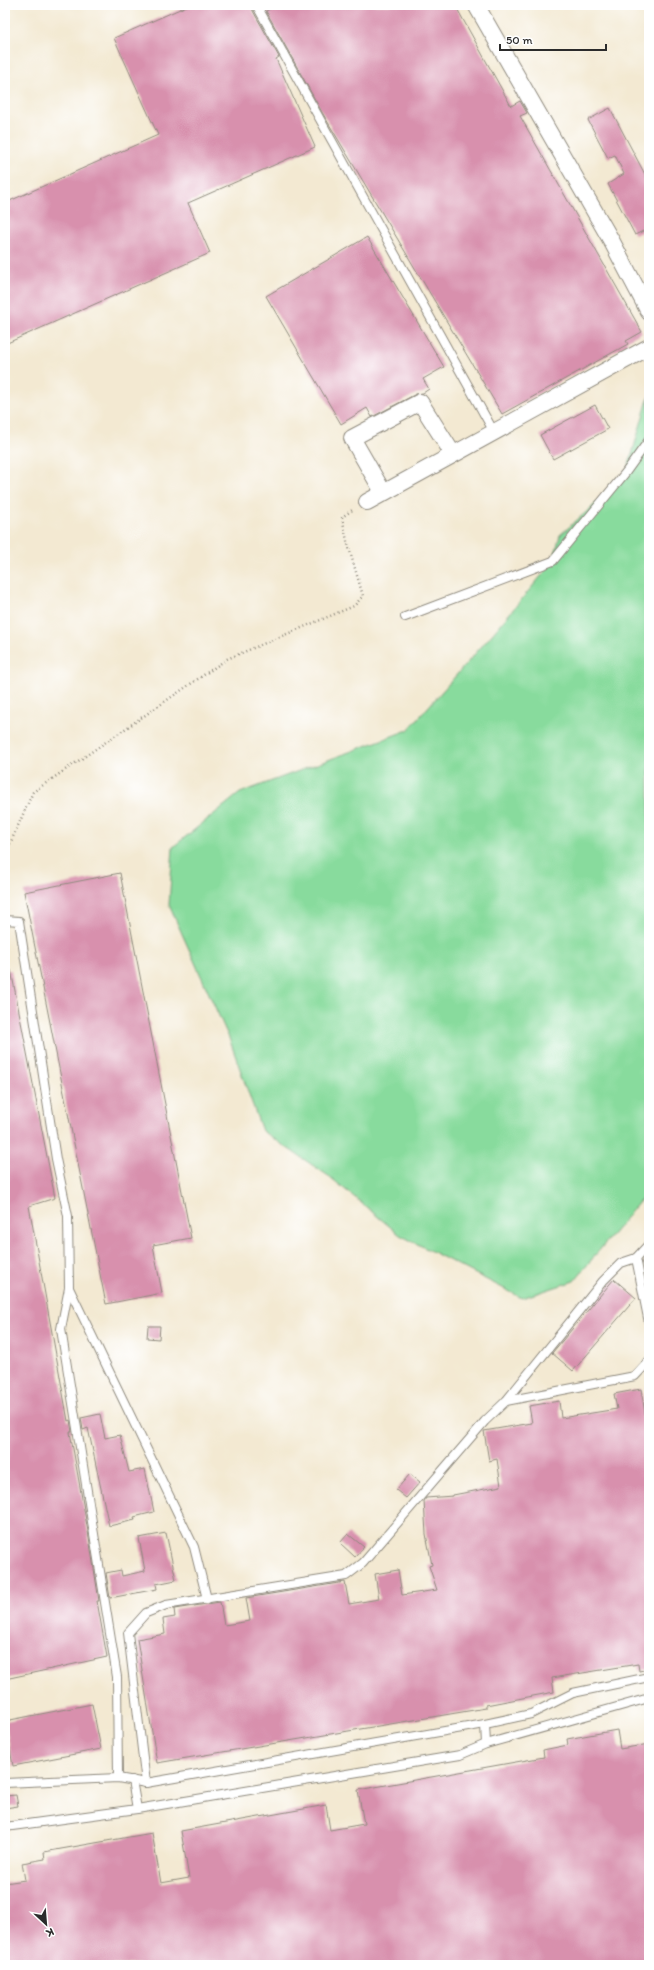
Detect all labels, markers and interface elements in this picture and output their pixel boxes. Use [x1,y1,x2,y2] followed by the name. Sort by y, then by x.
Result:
[500,26,606,52] scale bar
[506,33,532,47] text: 50 m
[26,1904,66,1944] north arrow
[43,1925,56,1940] text: K

